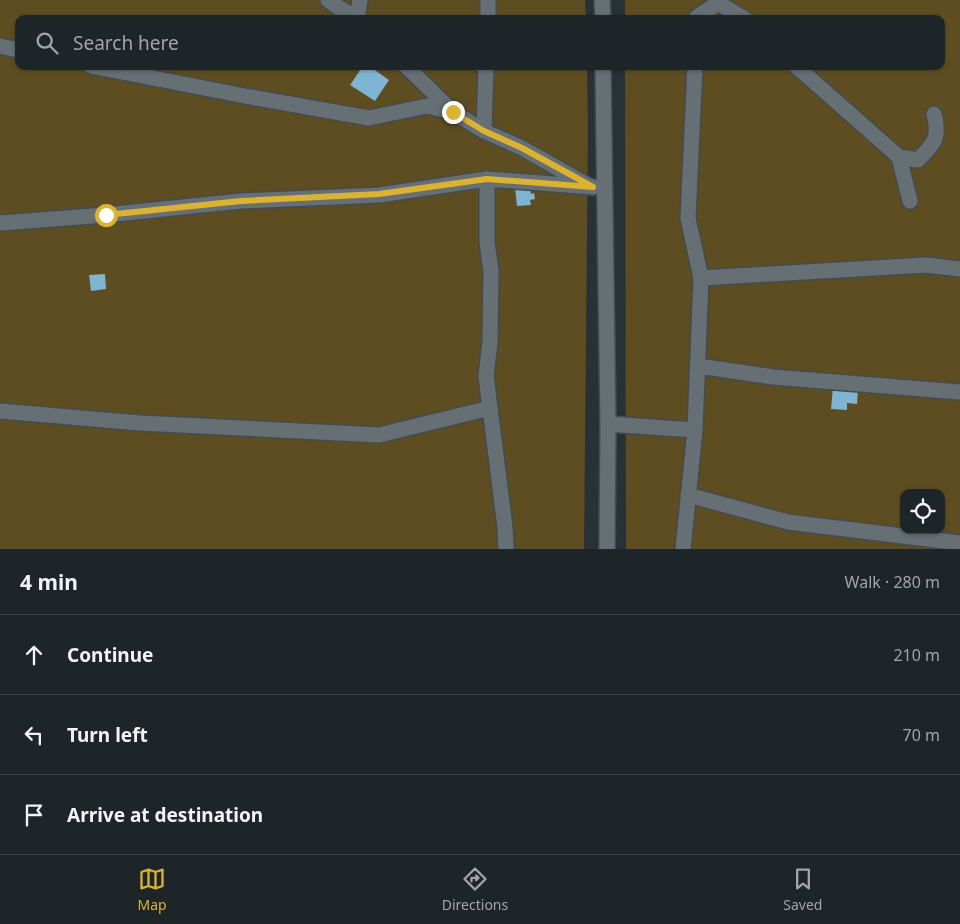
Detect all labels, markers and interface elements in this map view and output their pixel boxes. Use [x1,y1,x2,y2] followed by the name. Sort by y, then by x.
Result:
[15,15,945,70] search box
[33,29,61,57] icon: search
[73,30,179,56] text: Search here
[442,101,465,124] route end
[95,204,118,227] route start
[900,489,945,534] map controls
[900,489,945,534] button: locate
[20,568,78,596] text: 4 min
[845,571,940,593] text: Walk · 280 m
[20,641,48,669] icon: ahead
[67,642,153,668] text: Continue
[893,644,940,666] text: 210 m
[20,721,48,749] icon: left
[67,722,148,748] text: Turn left
[903,724,940,746] text: 70 m
[20,801,48,829] icon: arrive
[67,802,263,828] text: Arrive at destination
[138,865,167,914] tab: Map
[442,865,508,914] tab: Directions
[783,865,822,914] tab: Saved

